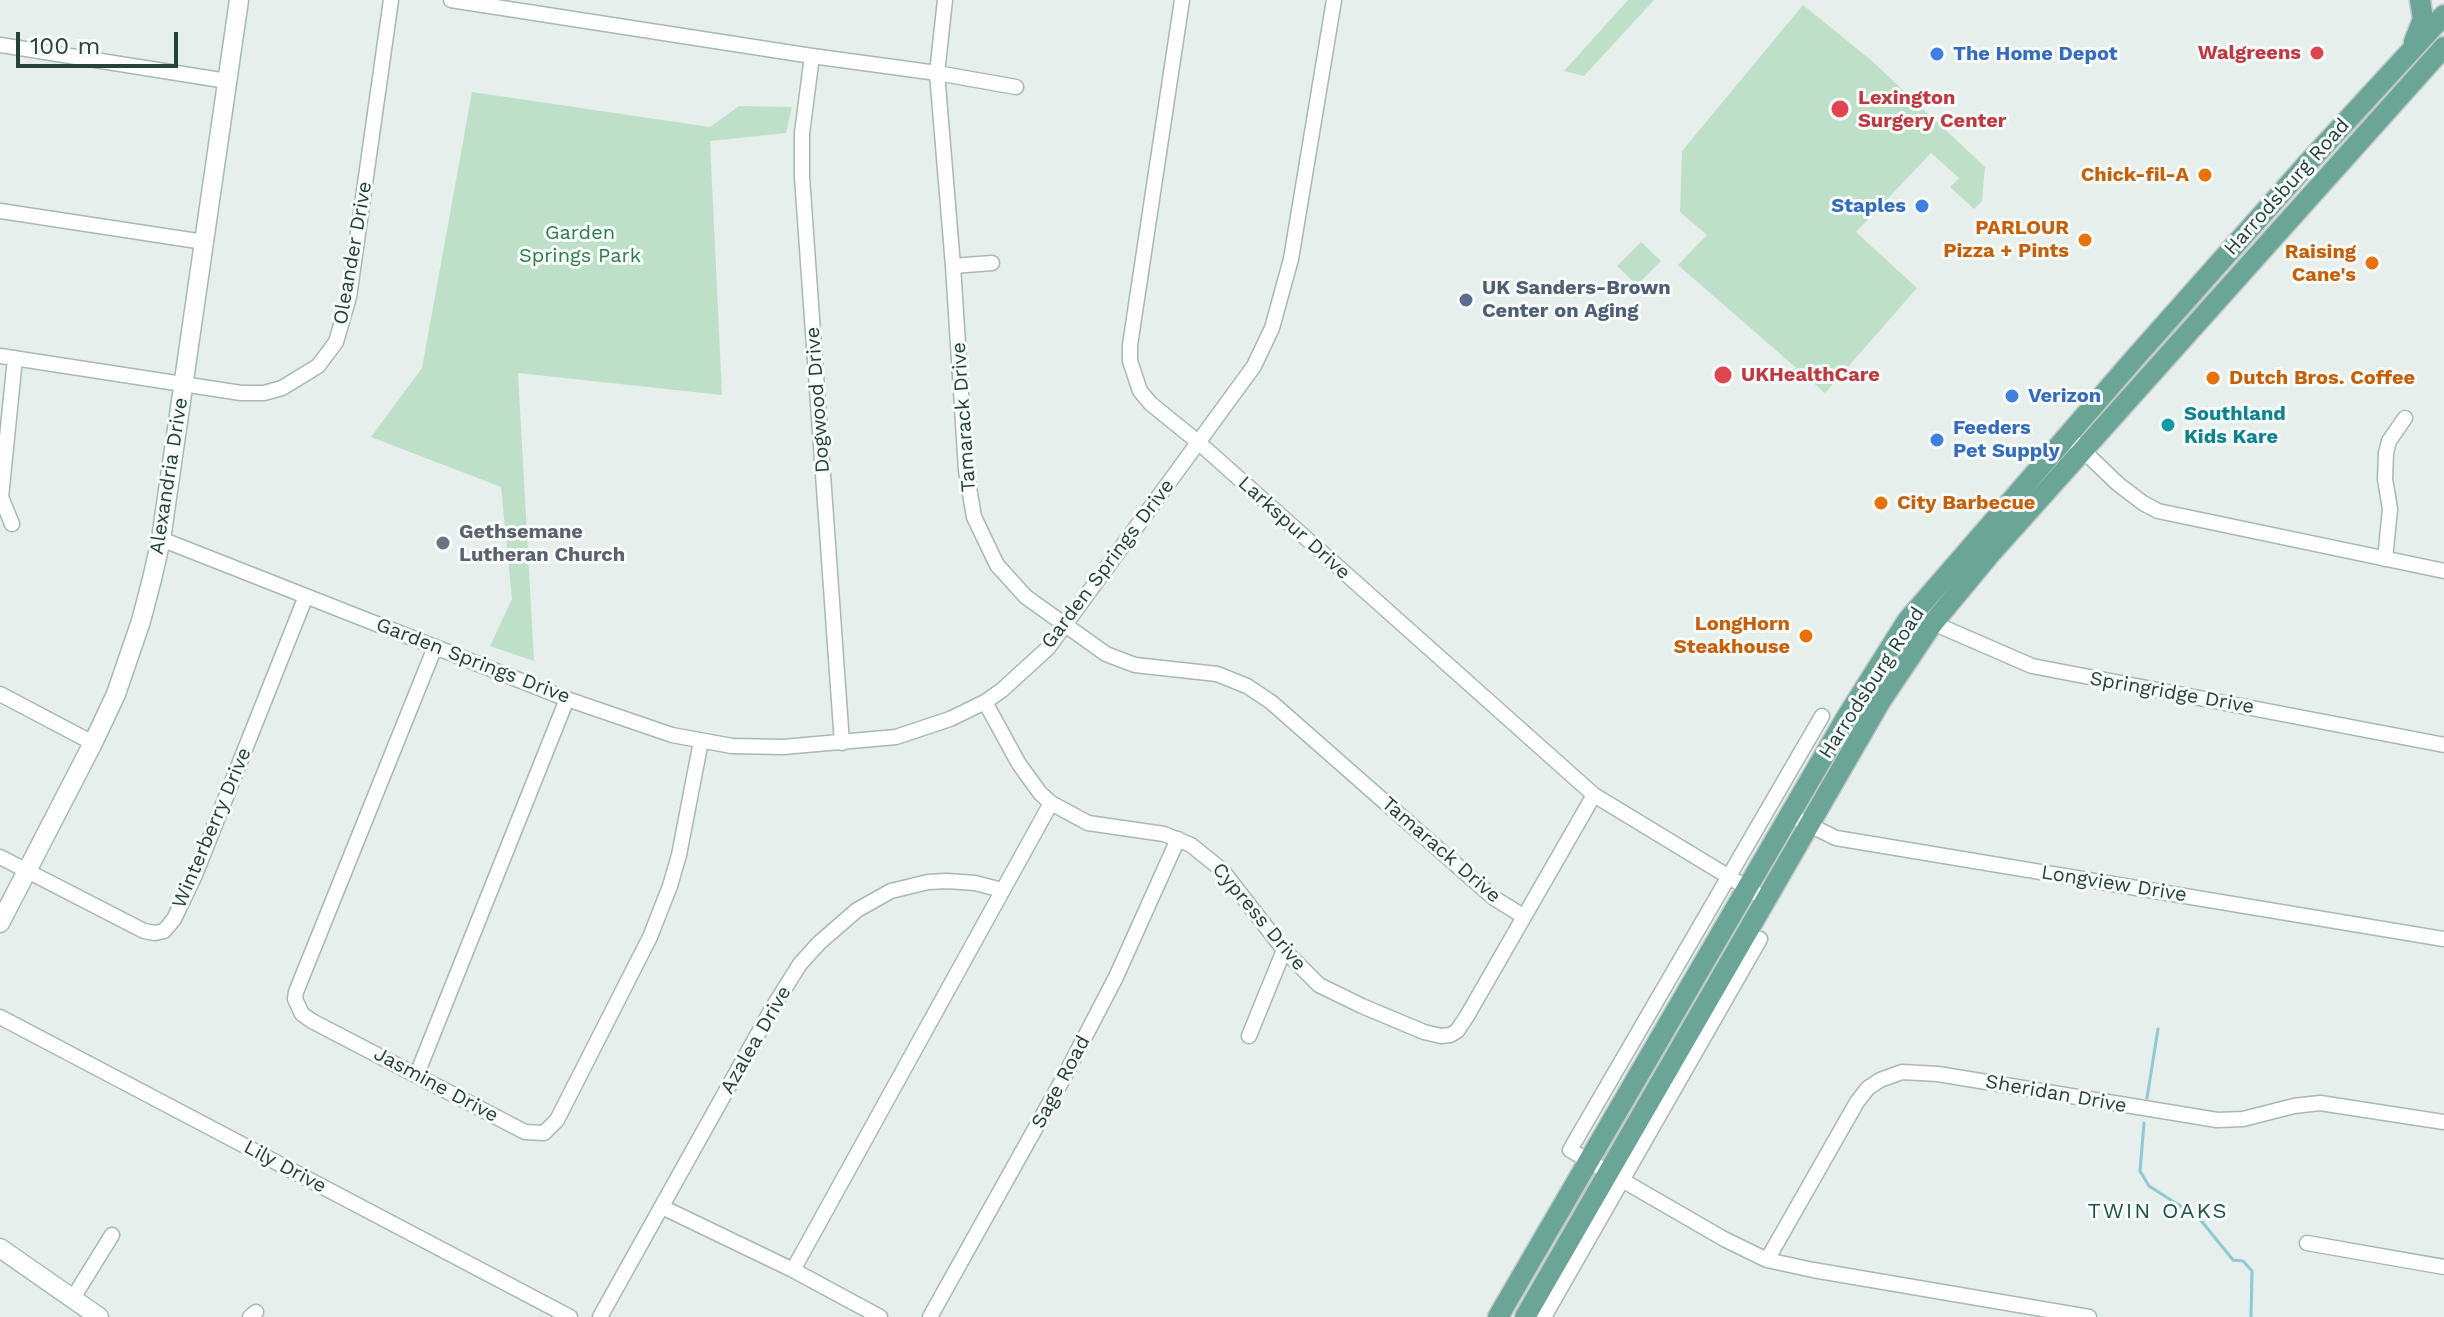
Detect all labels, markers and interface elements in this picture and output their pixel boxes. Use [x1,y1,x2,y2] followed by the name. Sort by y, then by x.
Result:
[20,16,182,66] scale bar
[30,32,100,60] text: 100 m
[2198,41,2301,65] place label: Walgreens
[1953,42,2118,66] place label: The Home Depot
[2308,44,2326,62] marker: Walgreens
[1928,45,1946,63] marker: The Home Depot
[1858,86,2006,133] place label: Lexington Surgery Center
[1829,98,1851,120] marker: Lexington Surgery Center
[2219,114,2355,260] street label: Harrodsburg Road
[2081,163,2189,187] place label: Chick-fil-A
[2196,166,2214,184] marker: Chick-fil-A
[329,179,377,327] street label: Oleander Drive
[1831,194,1906,218] place label: Staples
[1913,197,1931,215] marker: Staples
[1943,216,2069,263] place label: PARLOUR Pizza + Pints
[519,221,641,268] park label: Garden Springs Park
[2076,231,2094,249] marker: PARLOUR Pizza + Pints
[2285,240,2356,287] place label: Raising Cane's
[2363,254,2381,272] marker: Raising Cane's
[1482,276,1671,323] place label: UK Sanders-Brown Center on Aging
[1457,291,1475,309] marker: UK Sanders-Brown Center on Aging
[801,326,835,474] street label: Dogwood Drive
[947,341,981,493] street label: Tamarack Drive
[1741,363,1880,387] place label: UKHealthCare
[1712,364,1734,386] marker: UKHealthCare
[2229,366,2415,390] place label: Dutch Bros. Coffee
[2204,369,2222,387] marker: Dutch Bros. Coffee
[2028,384,2101,408] place label: Verizon
[2003,387,2021,405] marker: Verizon
[145,396,193,556] street label: Alexandria Drive
[2184,402,2286,449] place label: Southland Kids Kare
[1953,416,2060,463] place label: Feeders Pet Supply
[2159,416,2177,434] marker: Southland Kids Kare
[1928,431,1946,449] marker: Feeders Pet Supply
[1233,471,1355,585] street label: Larkspur Drive
[1036,475,1180,653] street label: Garden Springs Drive
[1897,491,2035,515] place label: City Barbecue
[1872,494,1890,512] marker: City Barbecue
[459,520,625,567] place label: Gethsemane Lutheran Church
[434,534,452,552] marker: Gethsemane Lutheran Church
[1814,603,1930,763] street label: Harrodsburg Road
[1674,612,1790,659] place label: LongHorn Steakhouse
[373,613,573,709] street label: Garden Springs Drive
[1797,627,1815,645] marker: LongHorn Steakhouse
[2088,667,2256,719] street label: Springridge Drive
[167,744,257,912] street label: Winterberry Drive
[1377,792,1505,908] street label: Tamarack Drive
[1207,858,1311,976] street label: Cypress Drive
[2040,861,2188,907] street label: Longview Drive
[715,982,797,1098] street label: Azalea Drive
[1027,1031,1095,1133] street label: Sage Road
[370,1042,502,1128] street label: Jasmine Drive
[1983,1070,2129,1118] street label: Sheridan Drive
[240,1135,330,1199] street label: Lily Drive
[2087,1199,2229,1225] district label: TWIN OAKS

